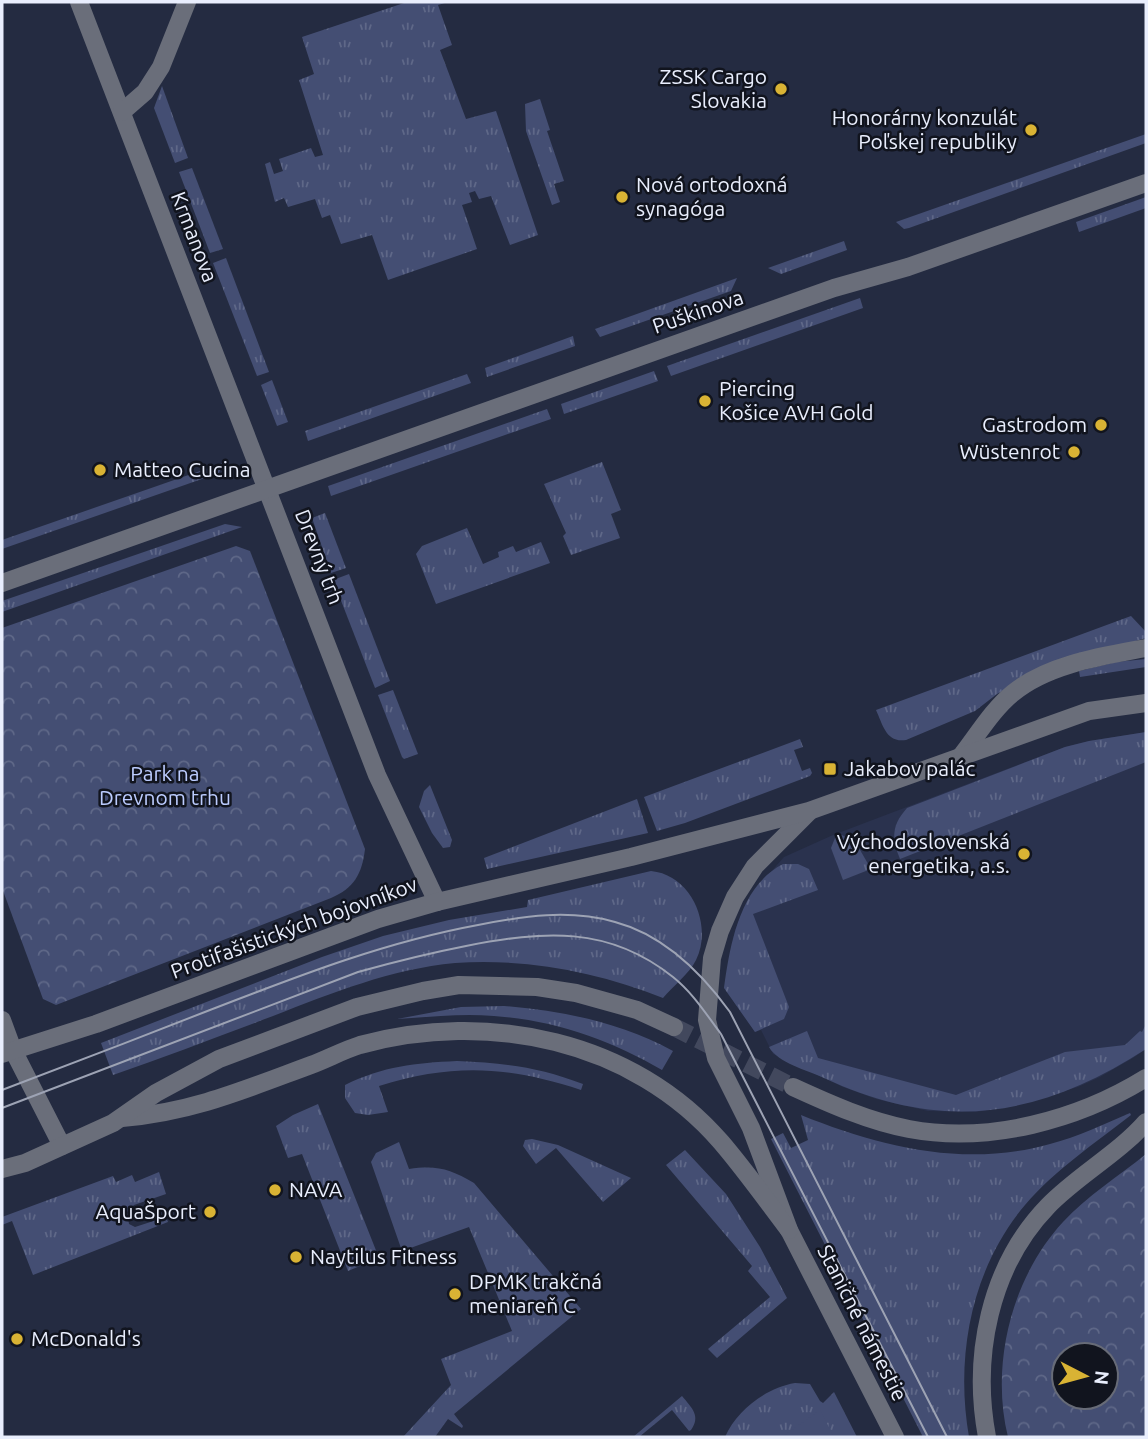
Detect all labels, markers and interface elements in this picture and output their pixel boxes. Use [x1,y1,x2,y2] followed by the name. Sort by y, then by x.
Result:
[660,64,767,112] place label: ZSSK Cargo Slovakia
[773,81,789,97] marker: ZSSK Cargo Slovakia
[832,105,1017,153] place label: Honorárny konzulát Poľskej republiky
[1023,122,1039,138] marker: Honorárny konzulát Poľskej republiky
[636,172,788,220] place label: Nová ortodoxná synagóga
[167,188,223,285] street label: Krmanova
[614,189,630,205] marker: Nová ortodoxná synagóga
[649,284,746,338] street label: Puškinova
[719,376,873,424] place label: Piercing Košice AVH Gold
[697,393,713,409] marker: Piercing Košice AVH Gold
[982,412,1087,436] place label: Gastrodom
[1093,417,1109,433] marker: Gastrodom
[959,439,1060,463] place label: Wüstenrot
[1066,444,1082,460] marker: Wüstenrot
[114,457,251,481] place label: Matteo Cucina
[92,462,108,478] marker: Matteo Cucina
[291,506,349,607] street label: Drevný trh
[844,756,976,780] place label: Jakabov palác
[99,761,231,809] park label: Park na Drevnom trhu
[822,761,838,777] marker: Jakabov palác
[837,829,1010,877] place label: Východoslovenská energetika, a.s.
[1016,846,1032,862] marker: Východoslovenská energetika, a.s.
[167,871,420,983] street label: Protifašistických bojovníkov
[289,1177,343,1201] place label: NAVA
[267,1182,283,1198] marker: NAVA
[96,1199,196,1223] place label: AquaŠport
[202,1204,218,1220] marker: AquaŠport
[813,1241,913,1405] street label: Staničné námestie
[310,1244,457,1268] place label: Naytilus Fitness
[288,1249,304,1265] marker: Naytilus Fitness
[469,1269,602,1317] place label: DPMK trakčná meniareň C
[447,1286,463,1302] marker: DPMK trakčná meniareň C
[31,1326,141,1350] place label: McDonald's
[9,1331,25,1347] marker: McDonald's
[1050,1341,1120,1411] north arrow
[1090,1370,1114,1386] text: N

